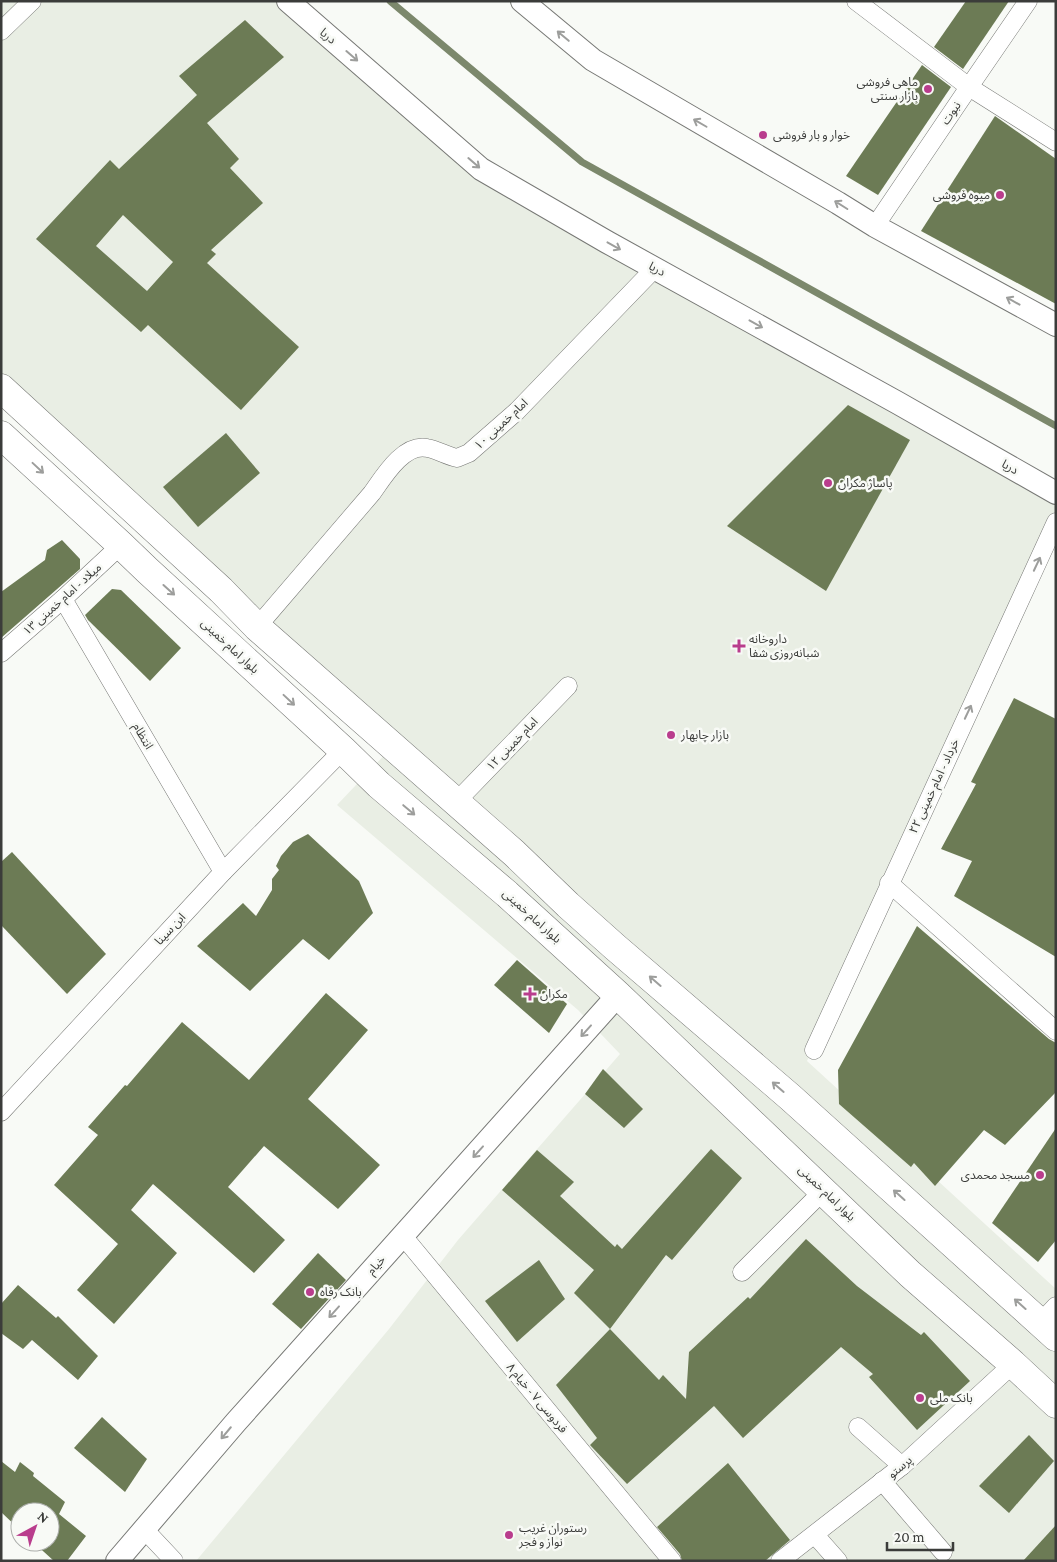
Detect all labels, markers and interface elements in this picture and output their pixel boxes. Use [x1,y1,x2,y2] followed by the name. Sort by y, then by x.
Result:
[317,25,339,47] street label: دریا
[557,30,570,42] one-way arrow
[345,51,358,62] one-way arrow
[857,75,918,103] place label: ماهی فروشی بازار سنتی
[922,83,934,95] marker: ماهی فروشی بازار سنتی
[938,99,964,127] street label: نبوت
[694,117,708,127] one-way arrow
[773,128,850,142] place label: خوار و بار فروشی
[757,129,769,141] marker: خوار و بار فروشی
[467,157,480,168] one-way arrow
[933,188,990,202] place label: میوه فروشی
[994,189,1006,201] marker: میوه فروشی
[834,199,848,209] one-way arrow
[606,241,620,251] one-way arrow
[646,259,668,279] street label: دریا
[1006,296,1021,305] one-way arrow
[748,320,763,330] one-way arrow
[471,396,532,454] street label: امام خمینی ۱۰
[999,457,1021,477] street label: دریا
[31,462,44,474] one-way arrow
[838,476,893,491] place label: پاساژ مکران
[822,477,834,489] marker: پاساژ مکران
[1032,557,1042,572] one-way arrow
[20,560,105,639] street label: میلاد - امام خمینی ۱۳
[163,585,176,596] one-way arrow
[197,616,262,678] street label: بلوار امام خمینی
[749,632,819,660] place label: داروخانه شبانه‌روزی شفا
[733,640,745,652] marker: داروخانه شبانه‌روزی شفا
[282,694,295,706] one-way arrow
[964,705,974,720] one-way arrow
[483,715,542,775] street label: امام خمینی ۱۲
[128,720,156,753] street label: انتظام
[680,728,729,743] place label: بازار چابهار
[665,729,677,741] marker: بازار چابهار
[906,736,964,836] street label: خرداد - امام خمینی ۲۲
[402,804,415,816] one-way arrow
[498,886,564,947] street label: بلوار امام خمینی
[152,910,188,948] street label: ابن سینا
[648,975,661,987] one-way arrow
[540,987,568,1001] place label: مکران
[524,988,536,1000] marker: مکران
[580,1024,592,1037] one-way arrow
[772,1081,785,1092] one-way arrow
[472,1146,483,1159] one-way arrow
[794,1162,859,1225] street label: بلوار امام خمینی
[961,1168,1030,1182] place label: مسجد محمدی
[1034,1169,1046,1181] marker: مسجد محمدی
[892,1190,905,1201] one-way arrow
[364,1253,390,1279] street label: خیام
[320,1285,362,1299] place label: بانک رفاه
[304,1286,316,1298] marker: بانک رفاه
[1013,1298,1026,1310] one-way arrow
[328,1306,340,1319] one-way arrow
[502,1360,570,1437] street label: فردوسی ۷ - خیام ۸
[930,1391,973,1405] place label: بانک ملی
[914,1392,926,1404] marker: بانک ملی
[220,1426,231,1439] one-way arrow
[885,1453,916,1482] street label: پرستو
[10,1502,60,1552] north arrow
[35,1508,53,1527] text: N
[887,1520,953,1552] scale bar
[518,1521,587,1549] place label: رستوران غریب نواز و فجر
[503,1529,515,1541] marker: رستوران غریب نواز و فجر
[894,1529,925,1545] text: 20 m

